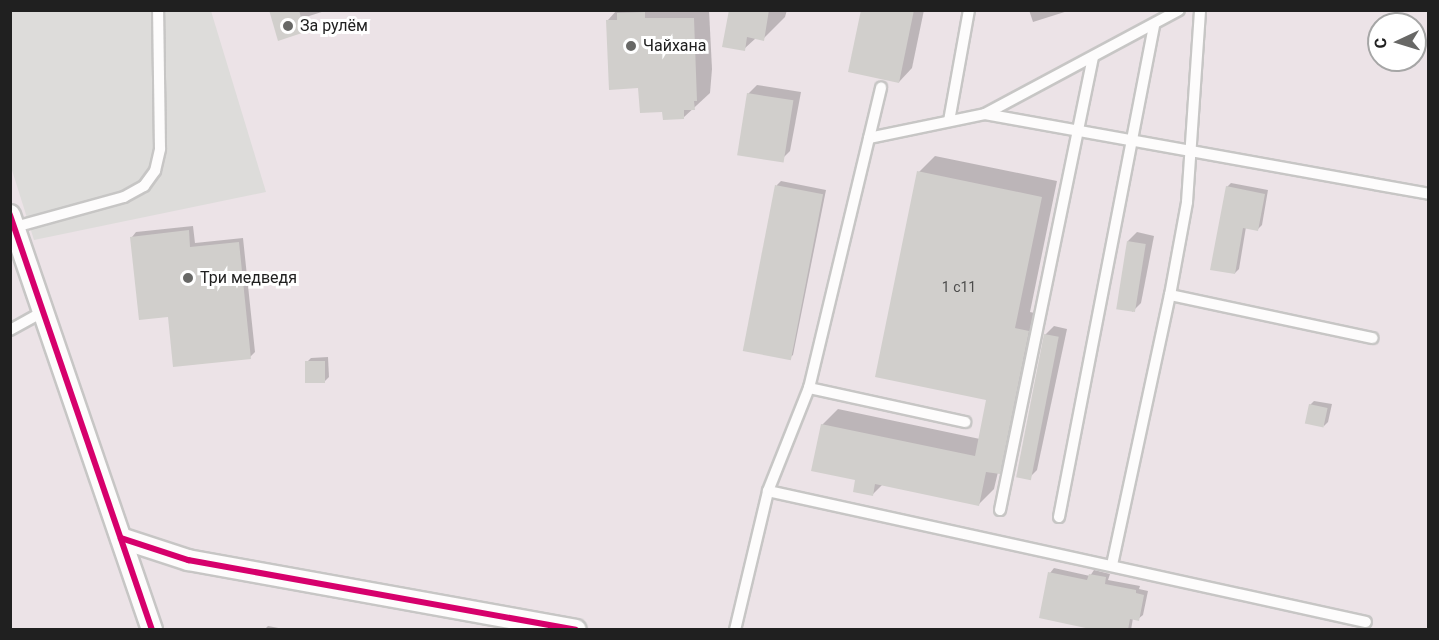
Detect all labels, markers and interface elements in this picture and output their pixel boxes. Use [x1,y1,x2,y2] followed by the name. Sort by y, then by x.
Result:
[1367,12,1427,72] north arrow
[300,16,368,36] place label: За рулём
[281,19,295,33] marker: За рулём
[643,36,706,56] place label: Чайхана
[1371,37,1390,49] text: С
[624,39,638,53] marker: Чайхана
[200,268,297,288] place label: Три медведя
[181,271,195,285] marker: Три медведя
[942,279,976,295] house number: 1 с11

